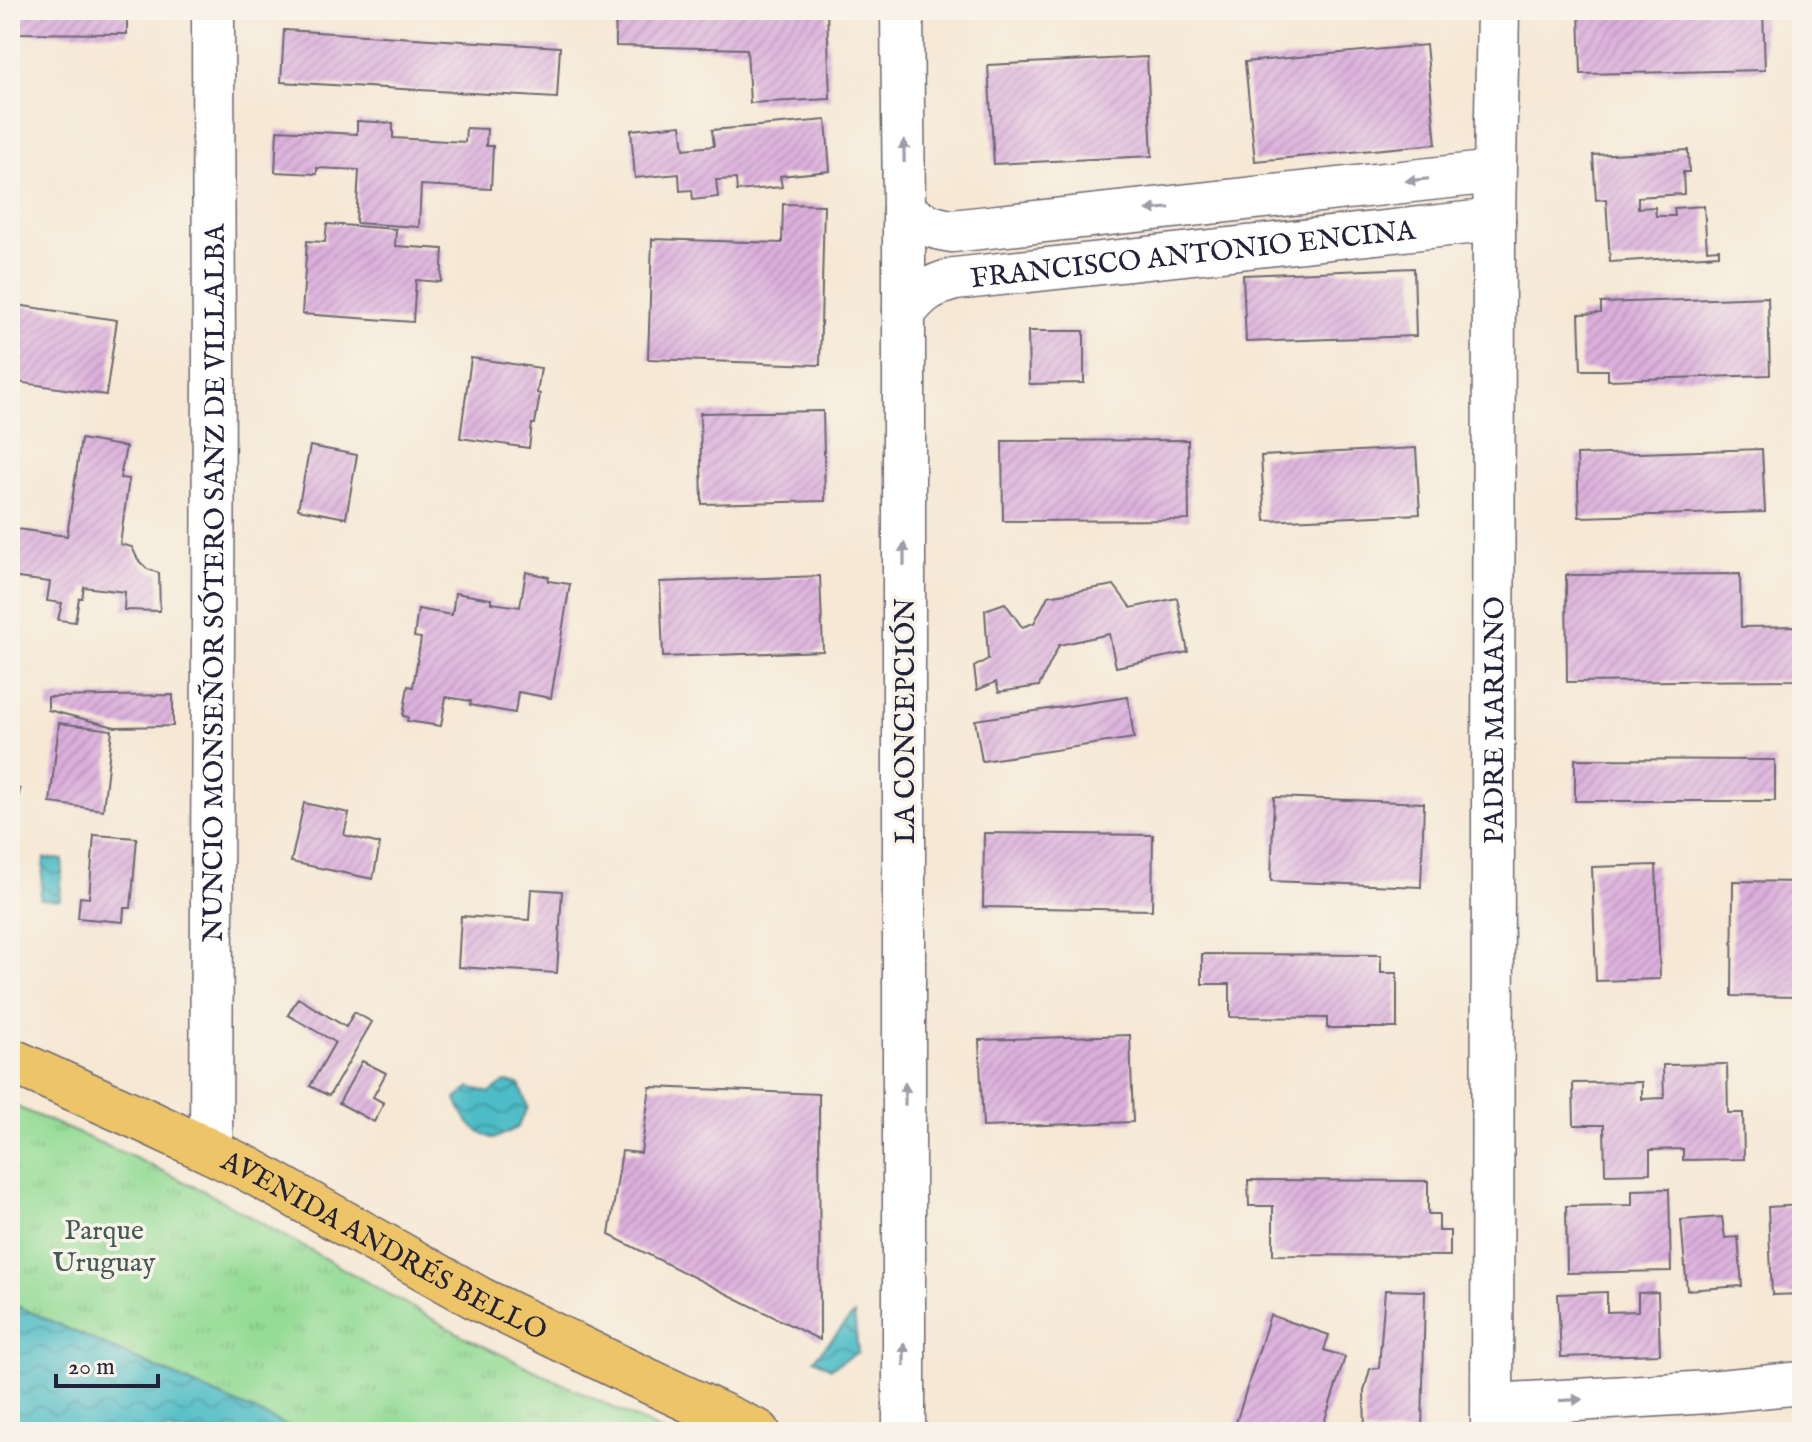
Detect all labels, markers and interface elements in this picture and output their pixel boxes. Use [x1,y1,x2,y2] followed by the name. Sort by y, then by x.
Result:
[897,138,910,163] one-way arrow
[1404,174,1429,187] one-way arrow
[1146,202,1171,215] one-way arrow
[969,214,1418,297] street label: FRANCISCO ANTONIO ENCINA
[197,223,234,942] street label: NUNCIO MONSEÑOR SÓTERO SANZ DE VILLALBA
[898,541,910,566] one-way arrow
[1478,596,1513,844] street label: PADRE MARIANO
[889,598,924,844] street label: LA CONCEPCIÓN
[899,1081,911,1106] one-way arrow
[214,1144,552,1349] street label: AVENIDA ANDRÉS BELLO
[52,1214,156,1281] park label: Parque Uruguay
[56,1338,158,1388] scale bar
[898,1341,910,1366] one-way arrow
[68,1352,115,1383] text: 20 m
[1559,1393,1584,1406] one-way arrow

